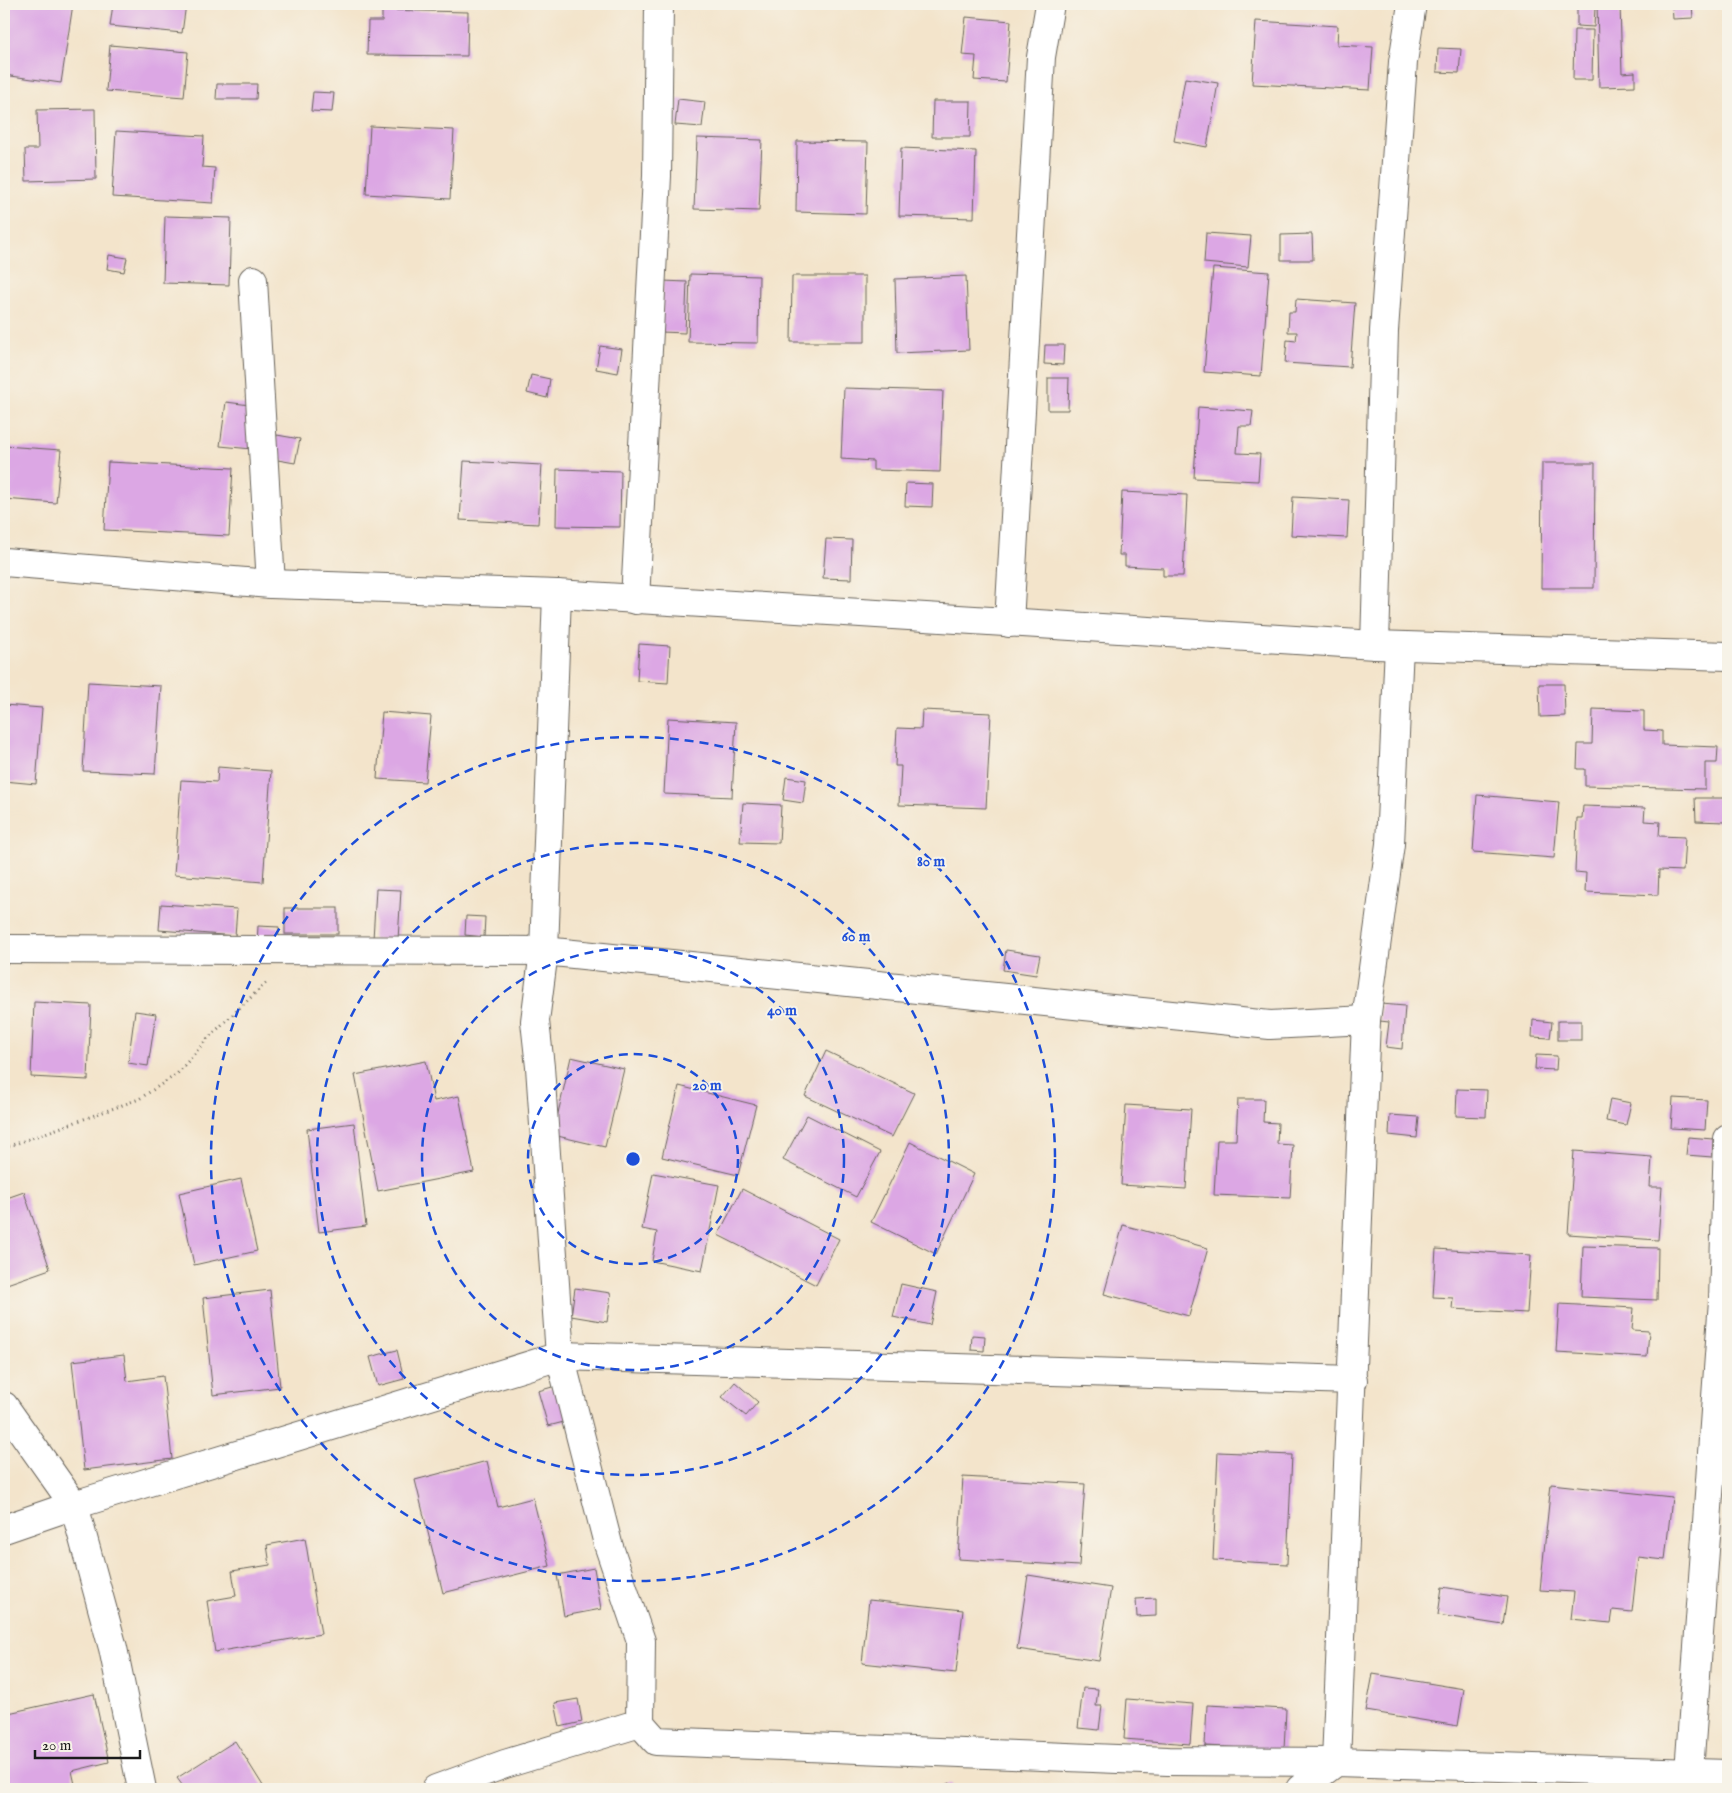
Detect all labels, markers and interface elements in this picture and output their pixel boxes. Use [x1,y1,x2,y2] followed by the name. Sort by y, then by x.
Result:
[917,852,945,871] text: 80 m
[842,927,871,946] text: 60 m
[767,1001,797,1020] text: 40 m
[692,1076,722,1095] text: 20 m
[624,1150,642,1168] centre of rings
[35,1728,140,1760] scale bar
[42,1736,72,1755] text: 20 m

